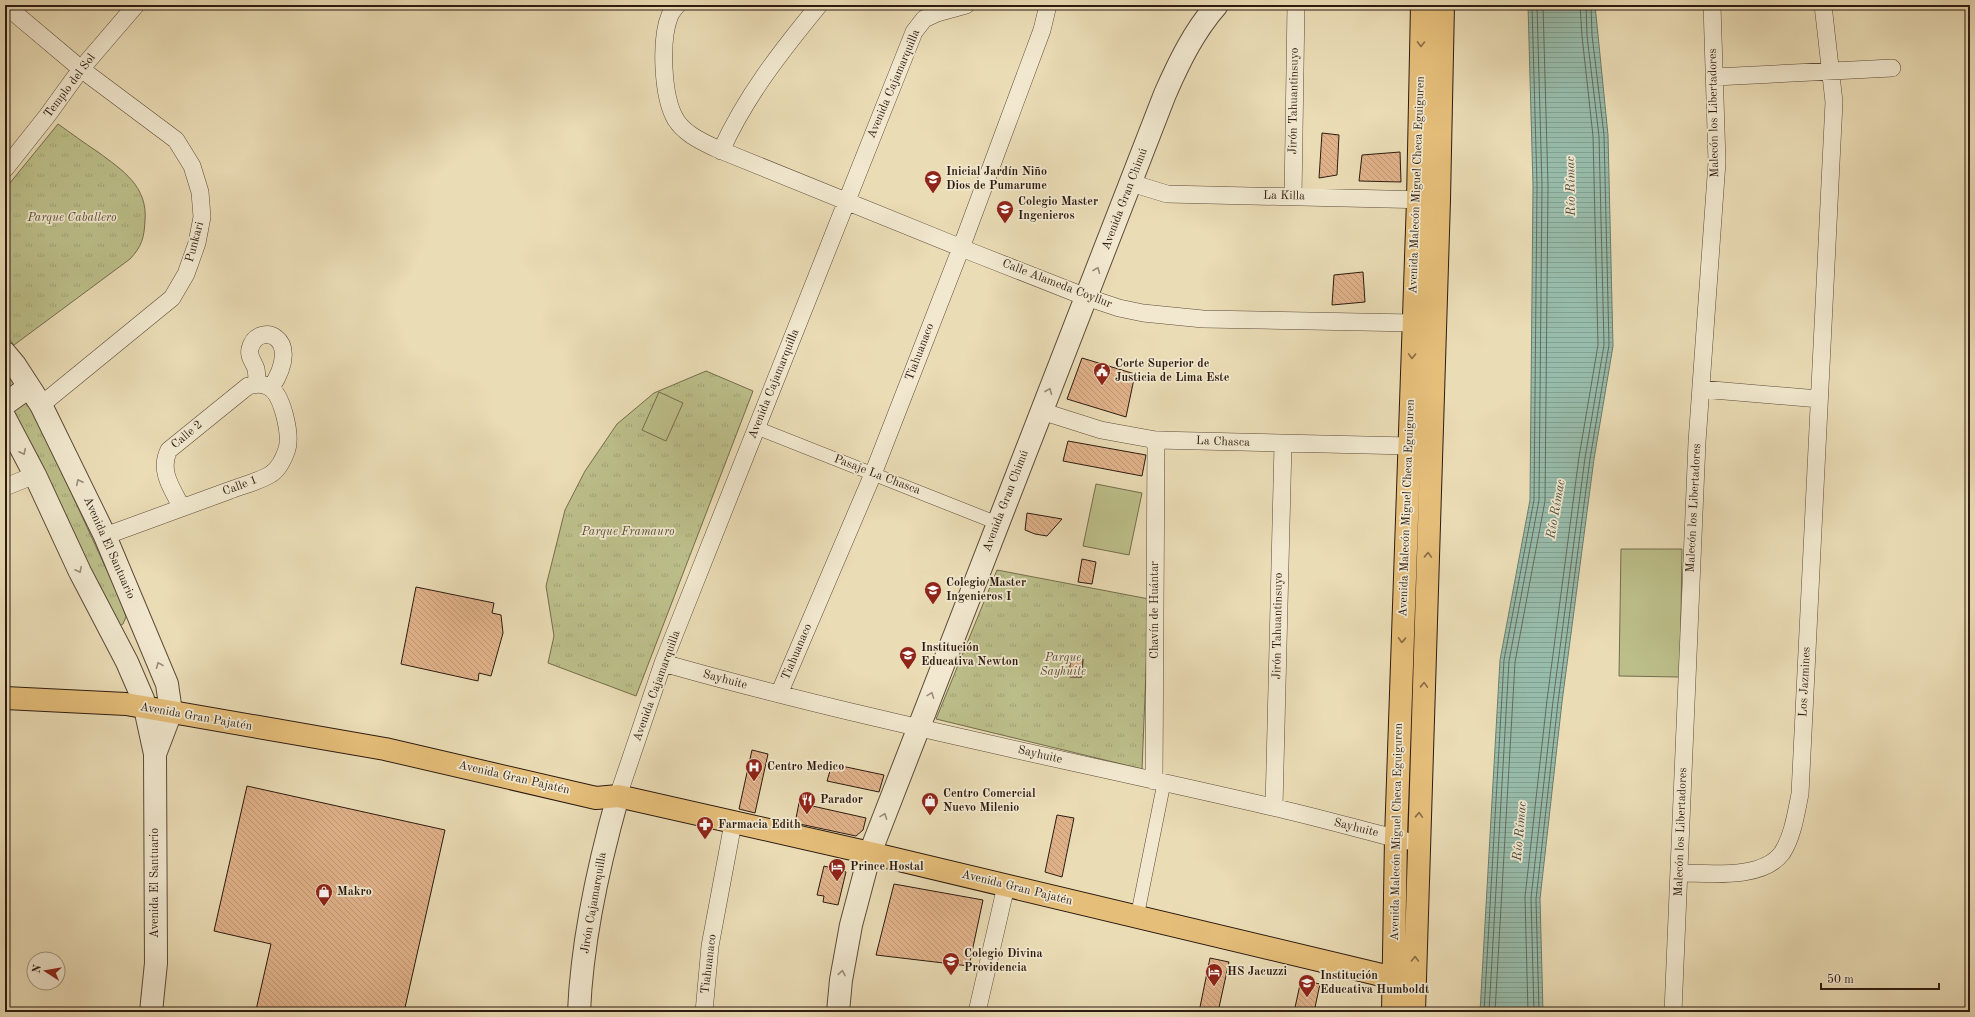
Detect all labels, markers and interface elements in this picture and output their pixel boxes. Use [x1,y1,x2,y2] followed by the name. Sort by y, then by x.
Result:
[866,28,922,140] street label: Avenida Cajamarquilla
[1417,41,1425,47] one-way arrow
[1287,47,1301,155] street label: Jirón Tahuantinsuyo
[1707,48,1721,178] street label: Malecón los Libertadores
[42,52,98,120] street label: Templo del Sol
[1407,75,1427,294] street label: Avenida Malecón Miguel Checa Eguiguren
[1100,146,1150,252] street label: Avenida Gran Chimú
[1564,155,1578,217] water label: Río Rímac
[946,166,1047,192] place label: Inicial Jardín Niño Dios de Pumarume
[923,169,943,194] school or university icon: Inicial Jardín Niño Dios de Pumarume
[1263,190,1305,202] street label: La Killa
[1018,196,1098,222] place label: Colegio Master Ingenieros
[995,199,1015,224] school or university icon: Colegio Master Ingenieros
[26,212,117,224] park label: Parque Caballero
[184,220,206,264] street label: Punkari
[1000,258,1114,310] street label: Calle Alameda Coyllur
[1092,267,1100,274] one-way arrow
[904,322,936,382] street label: Tiahuanaco
[746,327,802,441] street label: Avenida Cajamarquilla
[1408,353,1416,359] one-way arrow
[1115,358,1230,384] place label: Corte Superior de Justicia de Lima Este
[1092,361,1112,386] public building icon: Corte Superior de Justicia de Lima Este
[1044,387,1052,394] one-way arrow
[1397,398,1417,617] street label: Avenida Malecón Miguel Checa Eguiguren
[169,419,205,451] street label: Calle 2
[1196,435,1250,449] street label: La Chasca
[1685,443,1703,573] street label: Malecón los Libertadores
[18,448,26,455] one-way arrow
[981,448,1031,554] street label: Avenida Gran Chimú
[832,453,922,497] street label: Pasaje La Chasca
[221,474,259,498] street label: Calle 1
[1544,478,1568,541] water label: Río Rímac
[76,479,84,486] one-way arrow
[81,495,137,601] street label: Avenida El Santuario
[580,526,675,538] park label: Parque Framauro
[1424,552,1432,558] one-way arrow
[1149,561,1161,659] street label: Chavín de Huántar
[74,565,82,573] one-way arrow
[1271,572,1285,680] street label: Jirón Tahuantinsuyo
[946,577,1026,603] place label: Colegio Master Ingenieros I
[923,580,943,605] school or university icon: Colegio Master Ingenieros I
[780,622,814,682] street label: Tiahuanaco
[631,629,683,743] street label: Avenida Cajamarquilla
[1398,637,1407,643] one-way arrow
[921,642,1019,668] place label: Institución Educativa Newton
[898,645,918,670] school or university icon: Institución Educativa Newton
[1797,647,1813,717] street label: Los Jazmines
[1040,652,1086,678] park label: Parque Sayhuite
[156,661,164,669] one-way arrow
[702,668,749,692] street label: Sayhuite
[1419,682,1428,688] one-way arrow
[927,692,935,699] one-way arrow
[139,701,254,733] street label: Avenida Gran Pajatén
[1389,722,1405,941] street label: Avenida Malecón Miguel Checa Eguiguren
[1017,744,1064,766] street label: Sayhuite
[744,757,764,782] hospital icon: Centro Medico
[457,759,571,797] street label: Avenida Gran Pajatén
[767,761,844,773] place label: Centro Medico
[1673,767,1689,897] street label: Malecón los Libertadores
[943,788,1036,814] place label: Centro Comercial Nuevo Milenio
[797,790,817,815] restaurant icon: Parador
[920,791,940,816] shop icon: Centro Comercial Nuevo Milenio
[820,794,863,806] place label: Parador
[1511,800,1529,862] water label: Río Rímac
[1415,812,1423,818] one-way arrow
[880,813,888,820] one-way arrow
[695,815,715,840] pharmacy icon: Farmacia Edith
[1333,817,1380,839] street label: Sayhuite
[718,819,801,831] place label: Farmacia Edith
[149,828,161,938] street label: Avenida El Santuario
[579,851,609,955] street label: Jirón Cajamarquilla
[827,857,847,882] hotel icon: Prince Hostal
[850,861,924,873] place label: Prince Hostal
[960,868,1074,908] street label: Avenida Gran Pajatén
[314,882,334,907] shop icon: Makro
[337,886,372,898] place label: Makro
[699,933,719,995] street label: Tiahuanaco
[964,948,1043,974] place label: Colegio Divina Providencia
[26,951,66,991] north arrow
[941,951,961,976] school or university icon: Colegio Divina Providencia
[1411,956,1419,962] one-way arrow
[1204,962,1224,987] hotel icon: HS Jacuzzi
[31,963,44,974] text: N
[1821,965,1939,991] scale bar
[1227,966,1288,978] place label: HS Jacuzzi
[838,970,846,976] one-way arrow
[1320,970,1430,996] place label: Institución Educativa Humboldt
[1297,973,1317,998] school or university icon: Institución Educativa Humboldt
[1827,973,1854,986] text: 50 m

